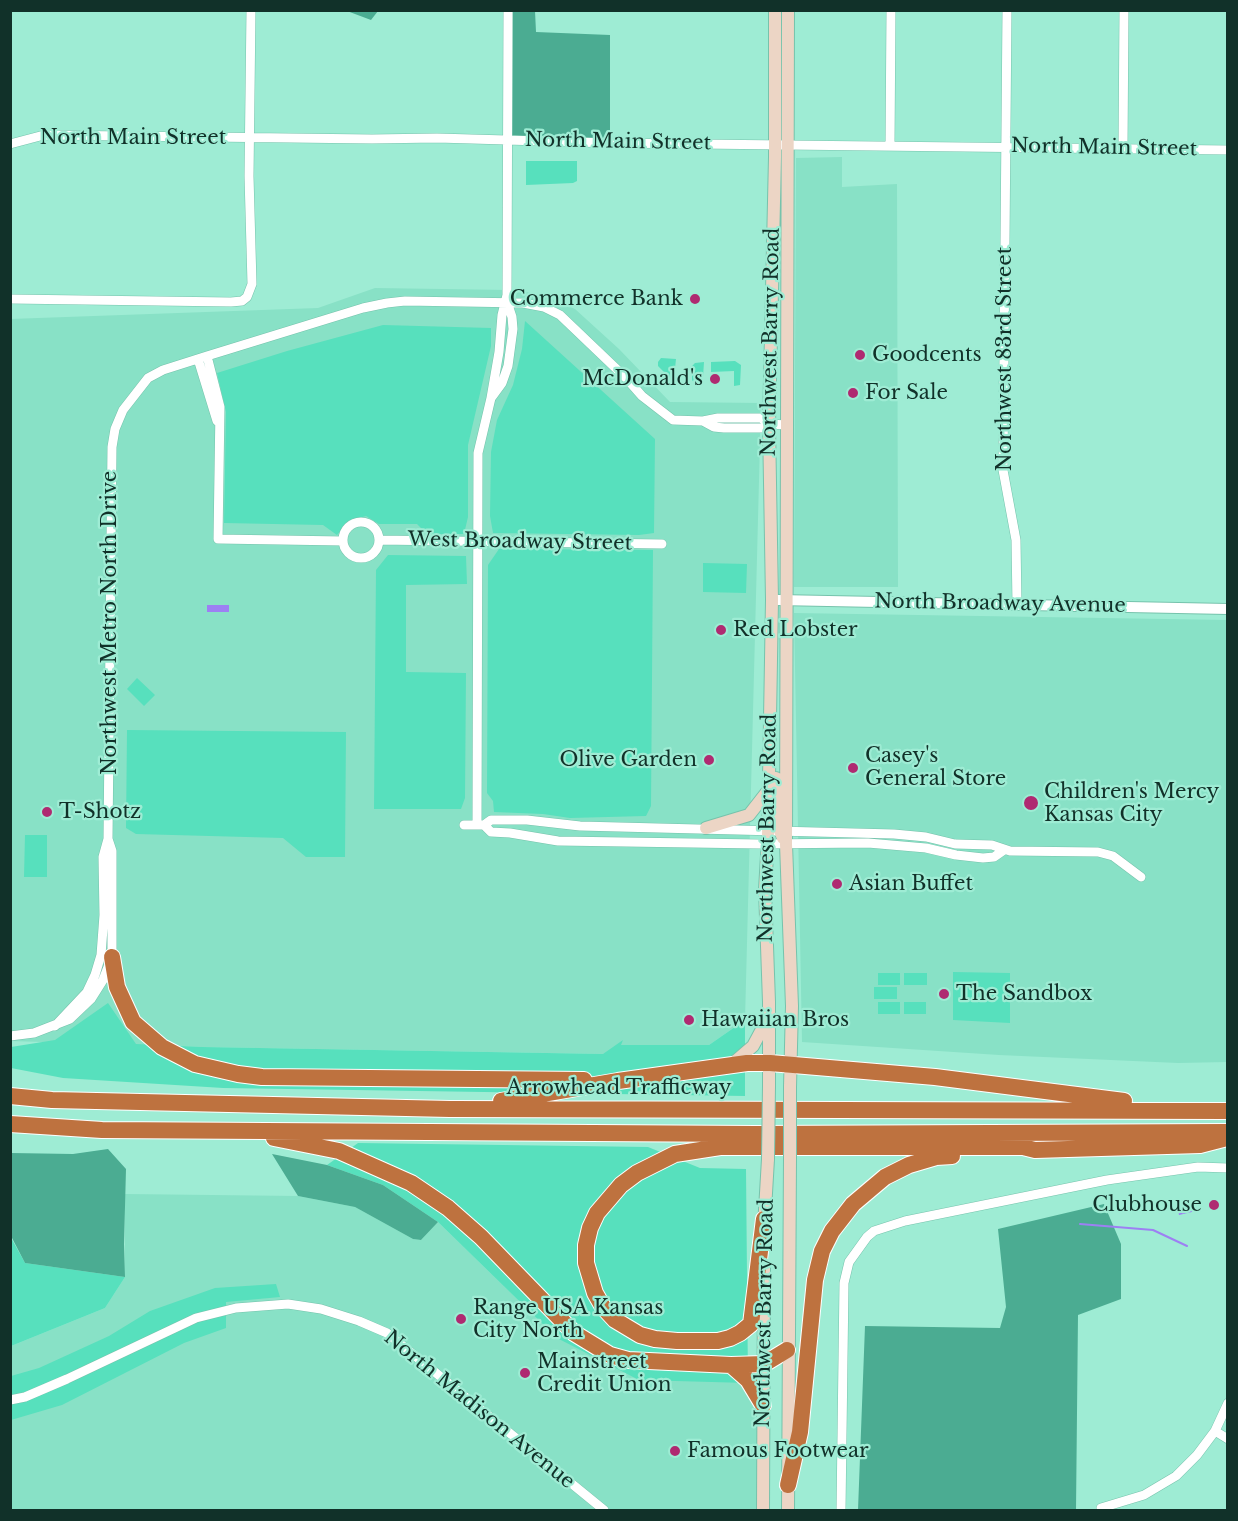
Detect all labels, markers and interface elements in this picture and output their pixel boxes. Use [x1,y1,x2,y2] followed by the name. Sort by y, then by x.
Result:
[40,126,226,150] street label: North Main Street
[525,128,711,156] street label: North Main Street
[1011,134,1197,162] street label: North Main Street
[757,227,785,457] street label: Northwest Barry Road
[993,247,1017,471] street label: Northwest 83rd Street
[510,287,683,311] place label: Commerce Bank
[688,292,702,306] marker: Commerce Bank
[872,343,982,367] place label: Goodcents
[853,348,867,362] marker: Goodcents
[582,367,703,391] place label: McDonald's
[708,372,722,386] marker: McDonald's
[865,381,948,405] place label: For Sale
[846,386,860,400] marker: For Sale
[98,471,122,775] street label: Northwest Metro North Drive
[408,528,632,556] street label: West Broadway Street
[874,590,1126,618] street label: North Broadway Avenue
[733,618,858,642] place label: Red Lobster
[714,623,728,637] marker: Red Lobster
[754,713,782,943] street label: Northwest Barry Road
[865,744,1006,791] place label: Casey's General Store
[560,748,697,772] place label: Olive Garden
[702,753,716,767] marker: Olive Garden
[846,761,860,775] marker: Casey's General Store
[1044,780,1219,827] place label: Children's Mercy Kansas City
[1022,794,1040,812] marker: Children's Mercy Kansas City
[59,800,141,824] place label: T-Shotz
[40,805,54,819] marker: T-Shotz
[849,872,973,896] place label: Asian Buffet
[830,877,844,891] marker: Asian Buffet
[956,982,1092,1006] place label: The Sandbox
[937,987,951,1001] marker: The Sandbox
[701,1008,849,1032] place label: Hawaiian Bros
[682,1013,696,1027] marker: Hawaiian Bros
[506,1076,732,1100] street label: Arrowhead Trafficway
[1092,1193,1202,1217] place label: Clubhouse
[751,1198,779,1428] street label: Northwest Barry Road
[1207,1198,1221,1212] marker: Clubhouse
[473,1296,663,1343] place label: Range USA Kansas City North
[454,1312,468,1326] marker: Range USA Kansas City North
[379,1326,579,1494] street label: North Madison Avenue
[537,1350,671,1397] place label: Mainstreet Credit Union
[518,1366,532,1380] marker: Mainstreet Credit Union
[687,1439,869,1463] place label: Famous Footwear
[668,1444,682,1458] marker: Famous Footwear

